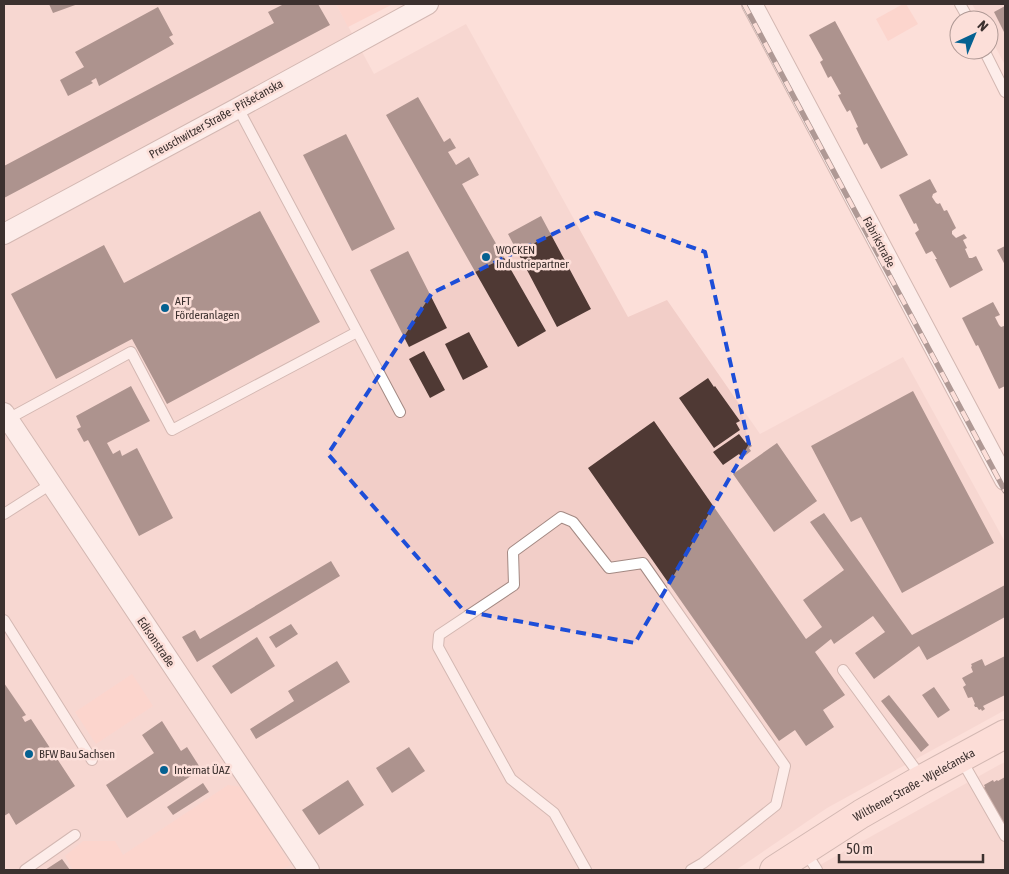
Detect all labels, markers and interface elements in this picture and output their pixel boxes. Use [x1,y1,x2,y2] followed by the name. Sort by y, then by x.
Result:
[949,10,999,60] north arrow
[975,17,992,34] text: N
[147,76,285,162] street label: Preuschwitzer Straße - Přišečanska
[860,214,898,270] street label: Fabrikstraße
[496,243,569,271] place label: WOCKEN Industriepartner
[480,251,492,263] marker: WOCKEN Industriepartner
[175,294,240,322] place label: AFT Förderanlagen
[159,302,171,314] marker: AFT Förderanlagen
[134,614,178,670] street label: Edisonstraße
[851,746,977,824] street label: Wilthener Straße - Wjelećanska
[39,747,115,761] place label: BFW Bau Sachsen
[23,748,35,760] marker: BFW Bau Sachsen
[174,763,231,777] place label: Internat ÜAZ
[158,764,170,776] marker: Internat ÜAZ
[839,832,983,864] scale bar
[846,840,873,857] text: 50 m

